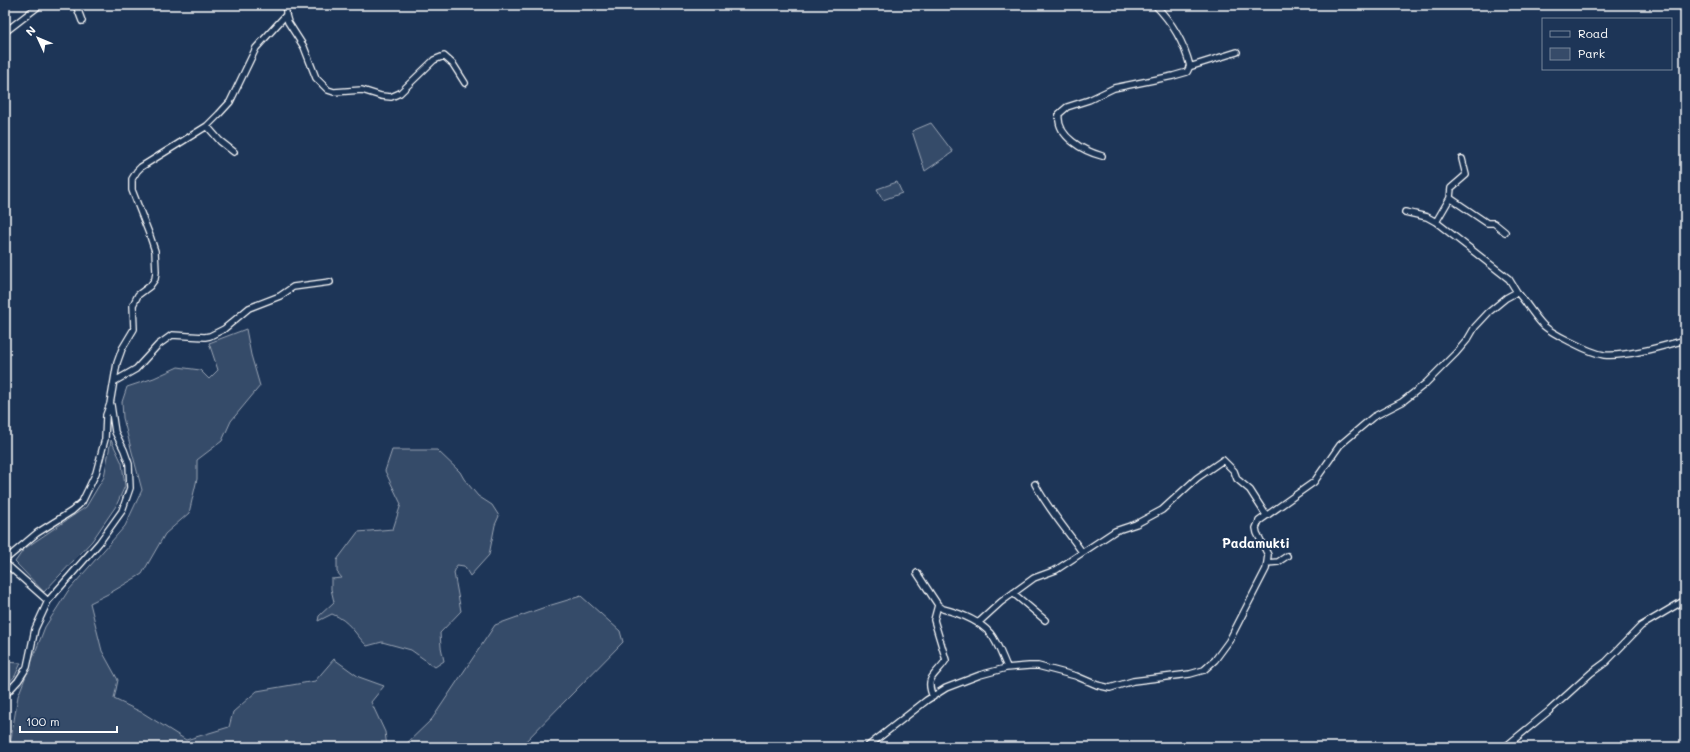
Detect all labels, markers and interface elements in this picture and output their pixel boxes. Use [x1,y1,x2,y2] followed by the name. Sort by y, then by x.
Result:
[18,18,58,58] north arrow
[1542,18,1672,70] legend
[22,22,39,39] text: N
[1578,25,1608,41] text: Road
[1578,45,1605,61] text: Park
[1222,534,1290,551] district label: Padamukti
[20,708,117,734] scale bar
[26,713,60,729] text: 100 m

